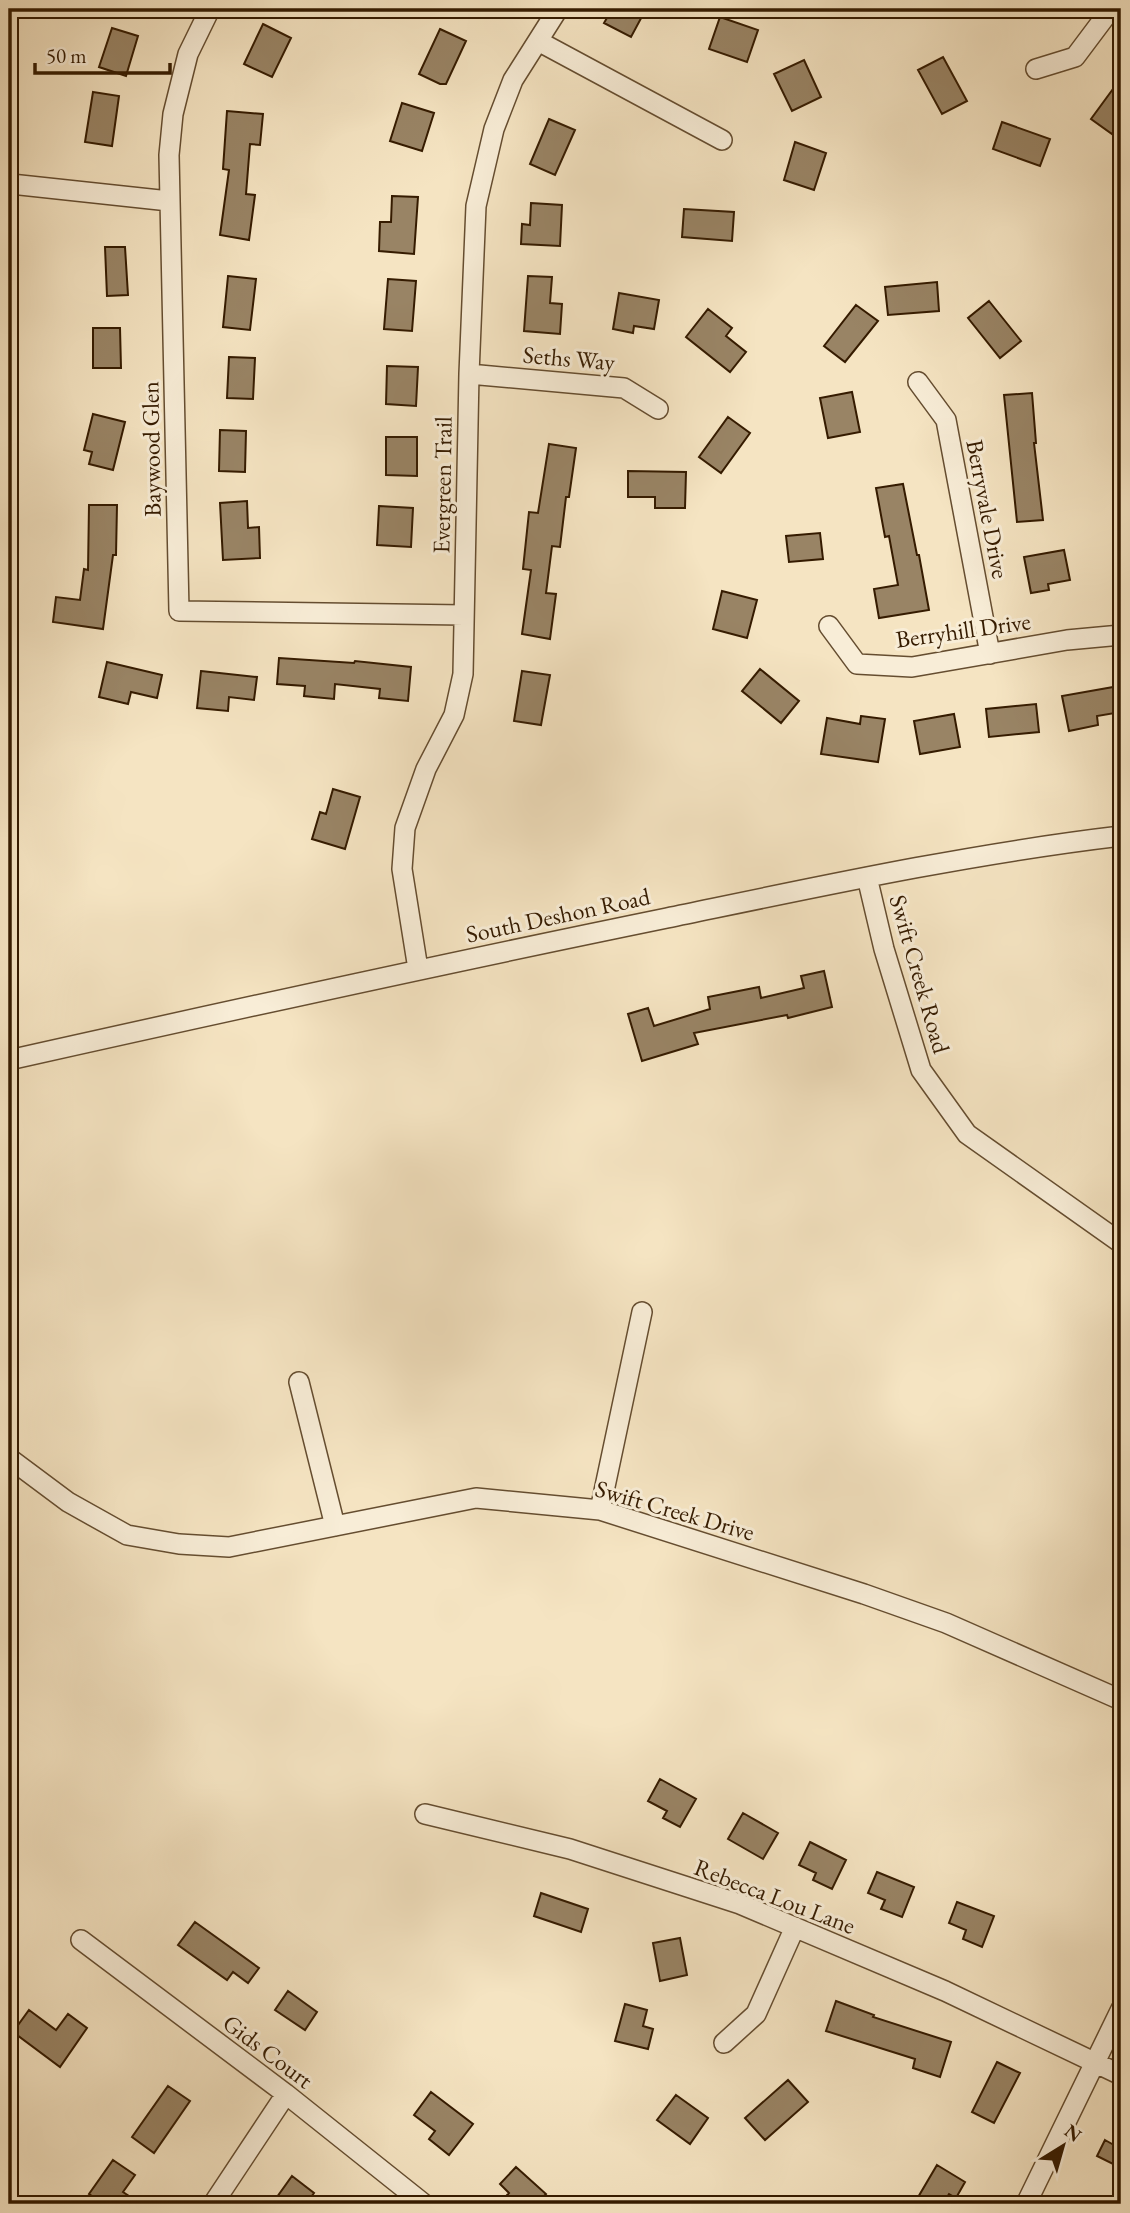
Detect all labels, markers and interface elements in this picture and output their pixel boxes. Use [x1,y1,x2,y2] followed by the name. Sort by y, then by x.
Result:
[35,32,170,76] scale bar
[46,42,87,69] text: 50 m
[522,339,617,378] street label: Seths Way
[134,381,168,517] street label: Baywood Glen
[425,416,459,554] street label: Evergreen Trail
[959,437,1017,581] street label: Berryvale Drive
[894,605,1032,655] street label: Berryhill Drive
[463,880,654,950] street label: South Deshon Road
[883,891,958,1058] street label: Swift Creek Road
[592,1472,758,1548] street label: Swift Creek Drive
[690,1851,860,1941] street label: Rebecca Lou Lane
[217,2007,320,2095] street label: Gids Court
[1028,2112,1098,2182] north arrow
[1059,2118,1087,2148] text: N

